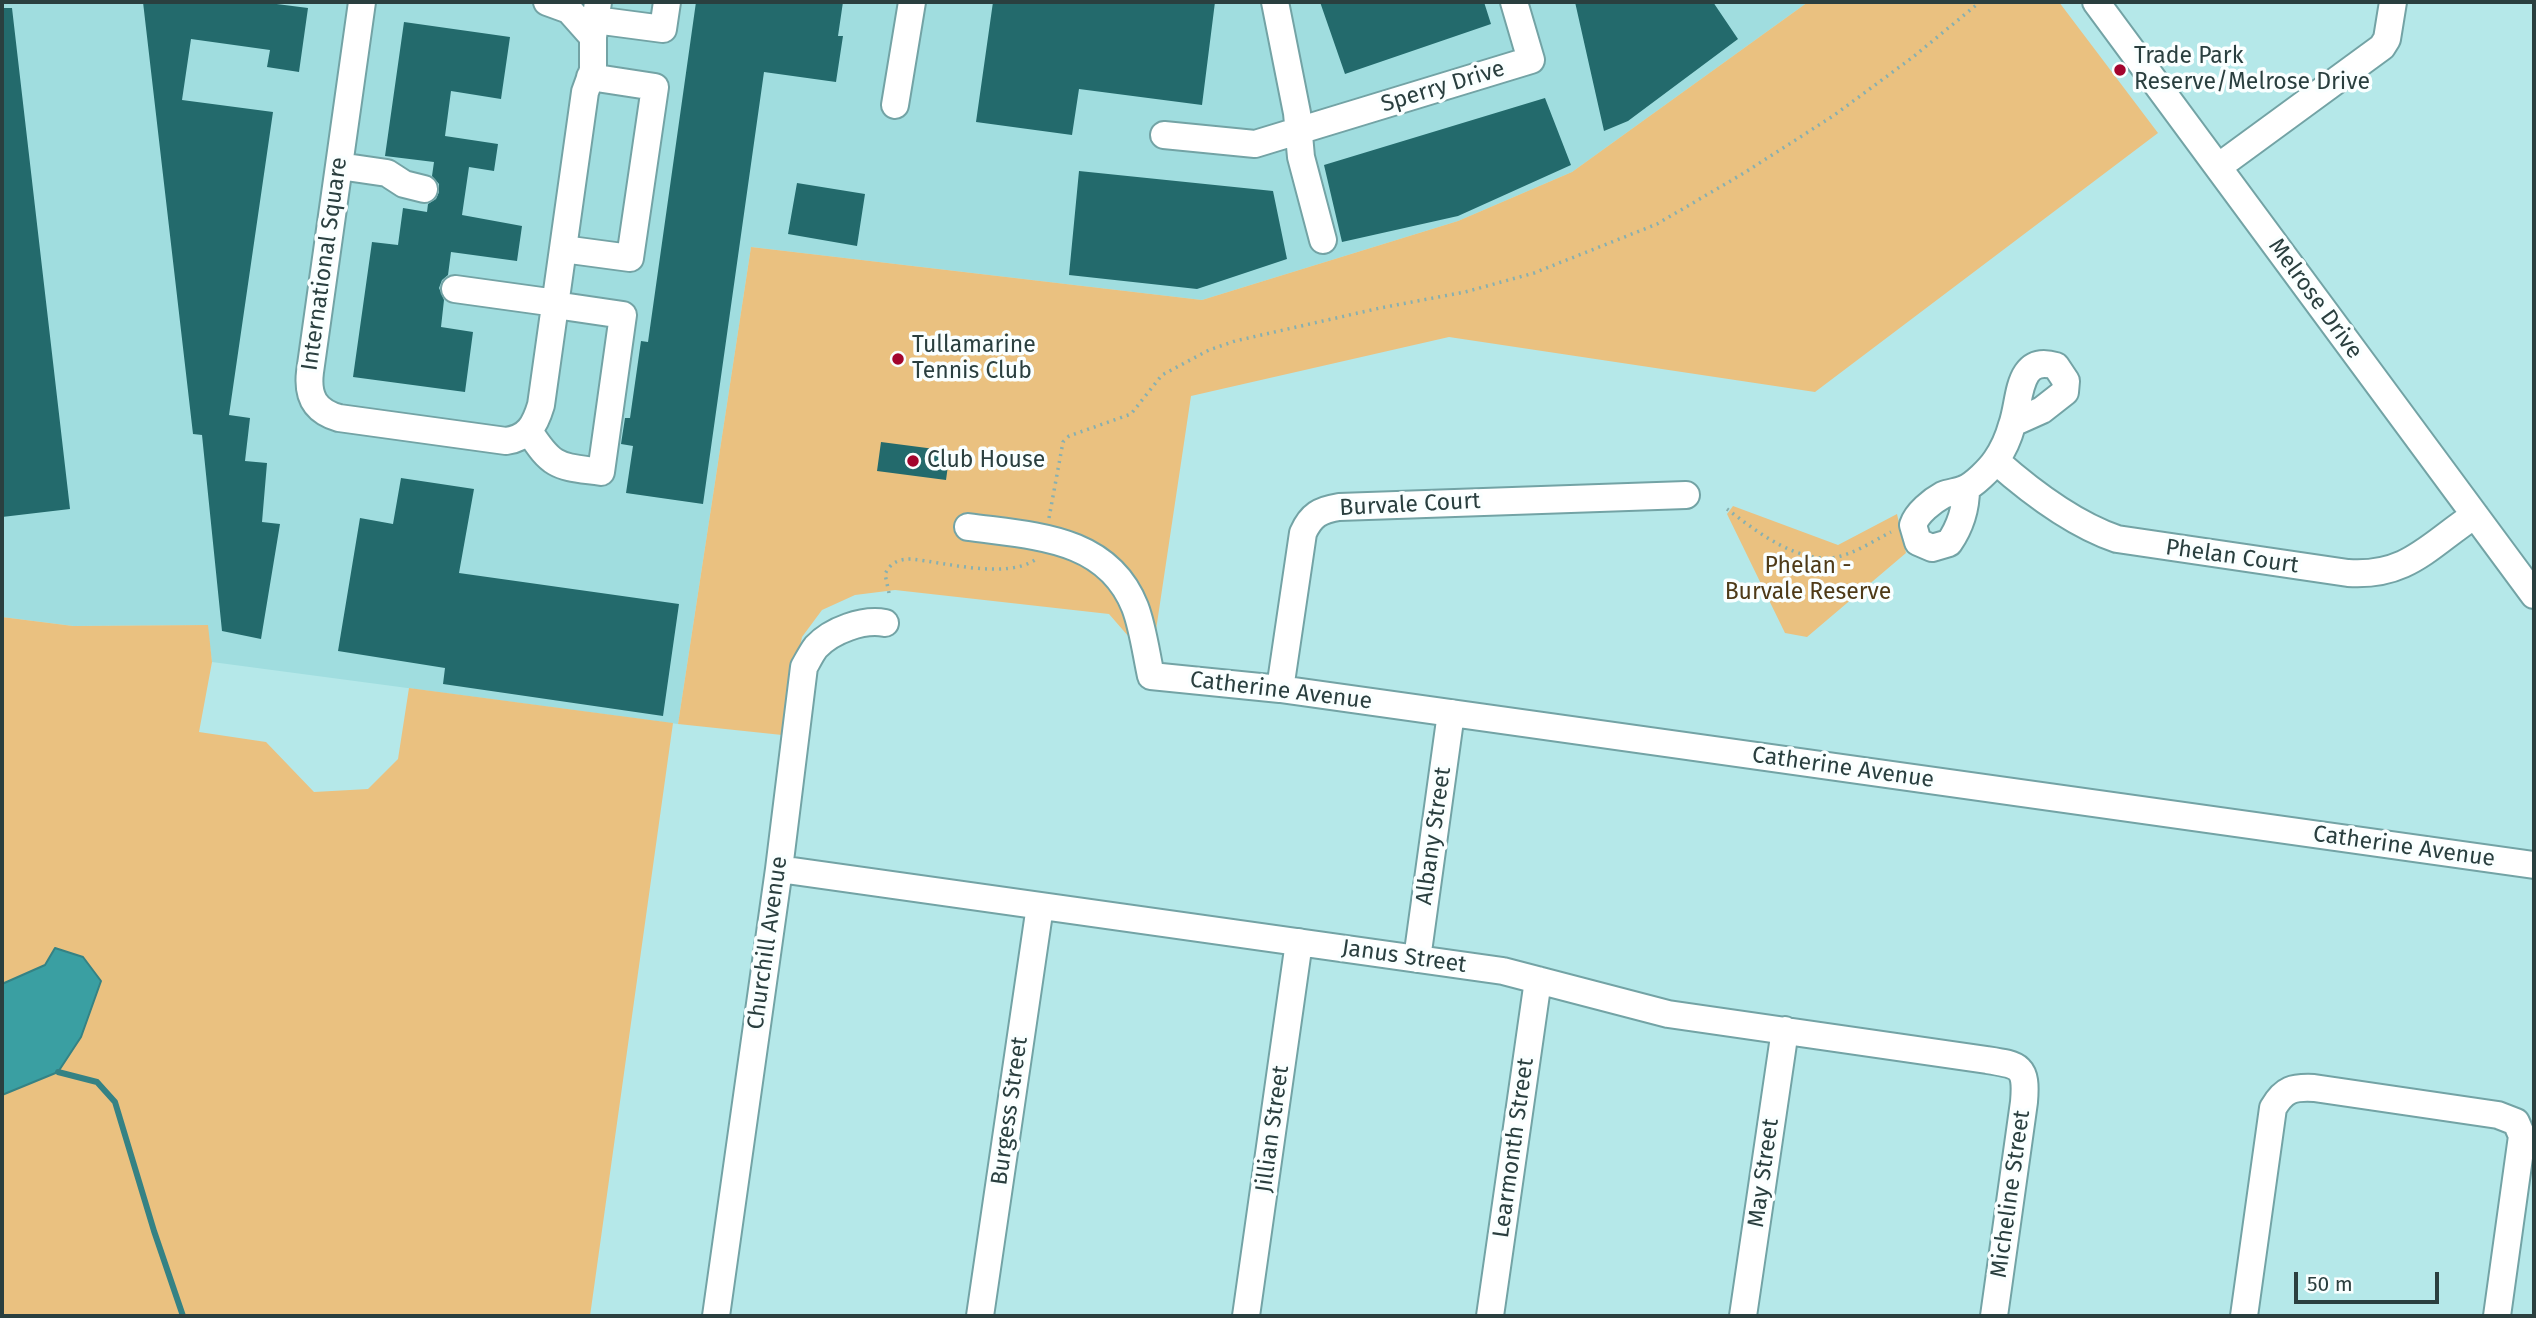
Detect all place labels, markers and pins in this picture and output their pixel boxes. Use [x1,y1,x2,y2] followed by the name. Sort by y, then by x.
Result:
[2134,43,2370,97] place label: Trade Park Reserve/Melrose Drive
[2112,62,2128,78] marker: Trade Park Reserve/Melrose Drive
[912,332,1036,386] place label: Tullamarine Tennis Club
[890,351,906,367] marker: Tullamarine Tennis Club
[927,447,1045,475] place label: Club House
[905,453,921,469] marker: Club House

